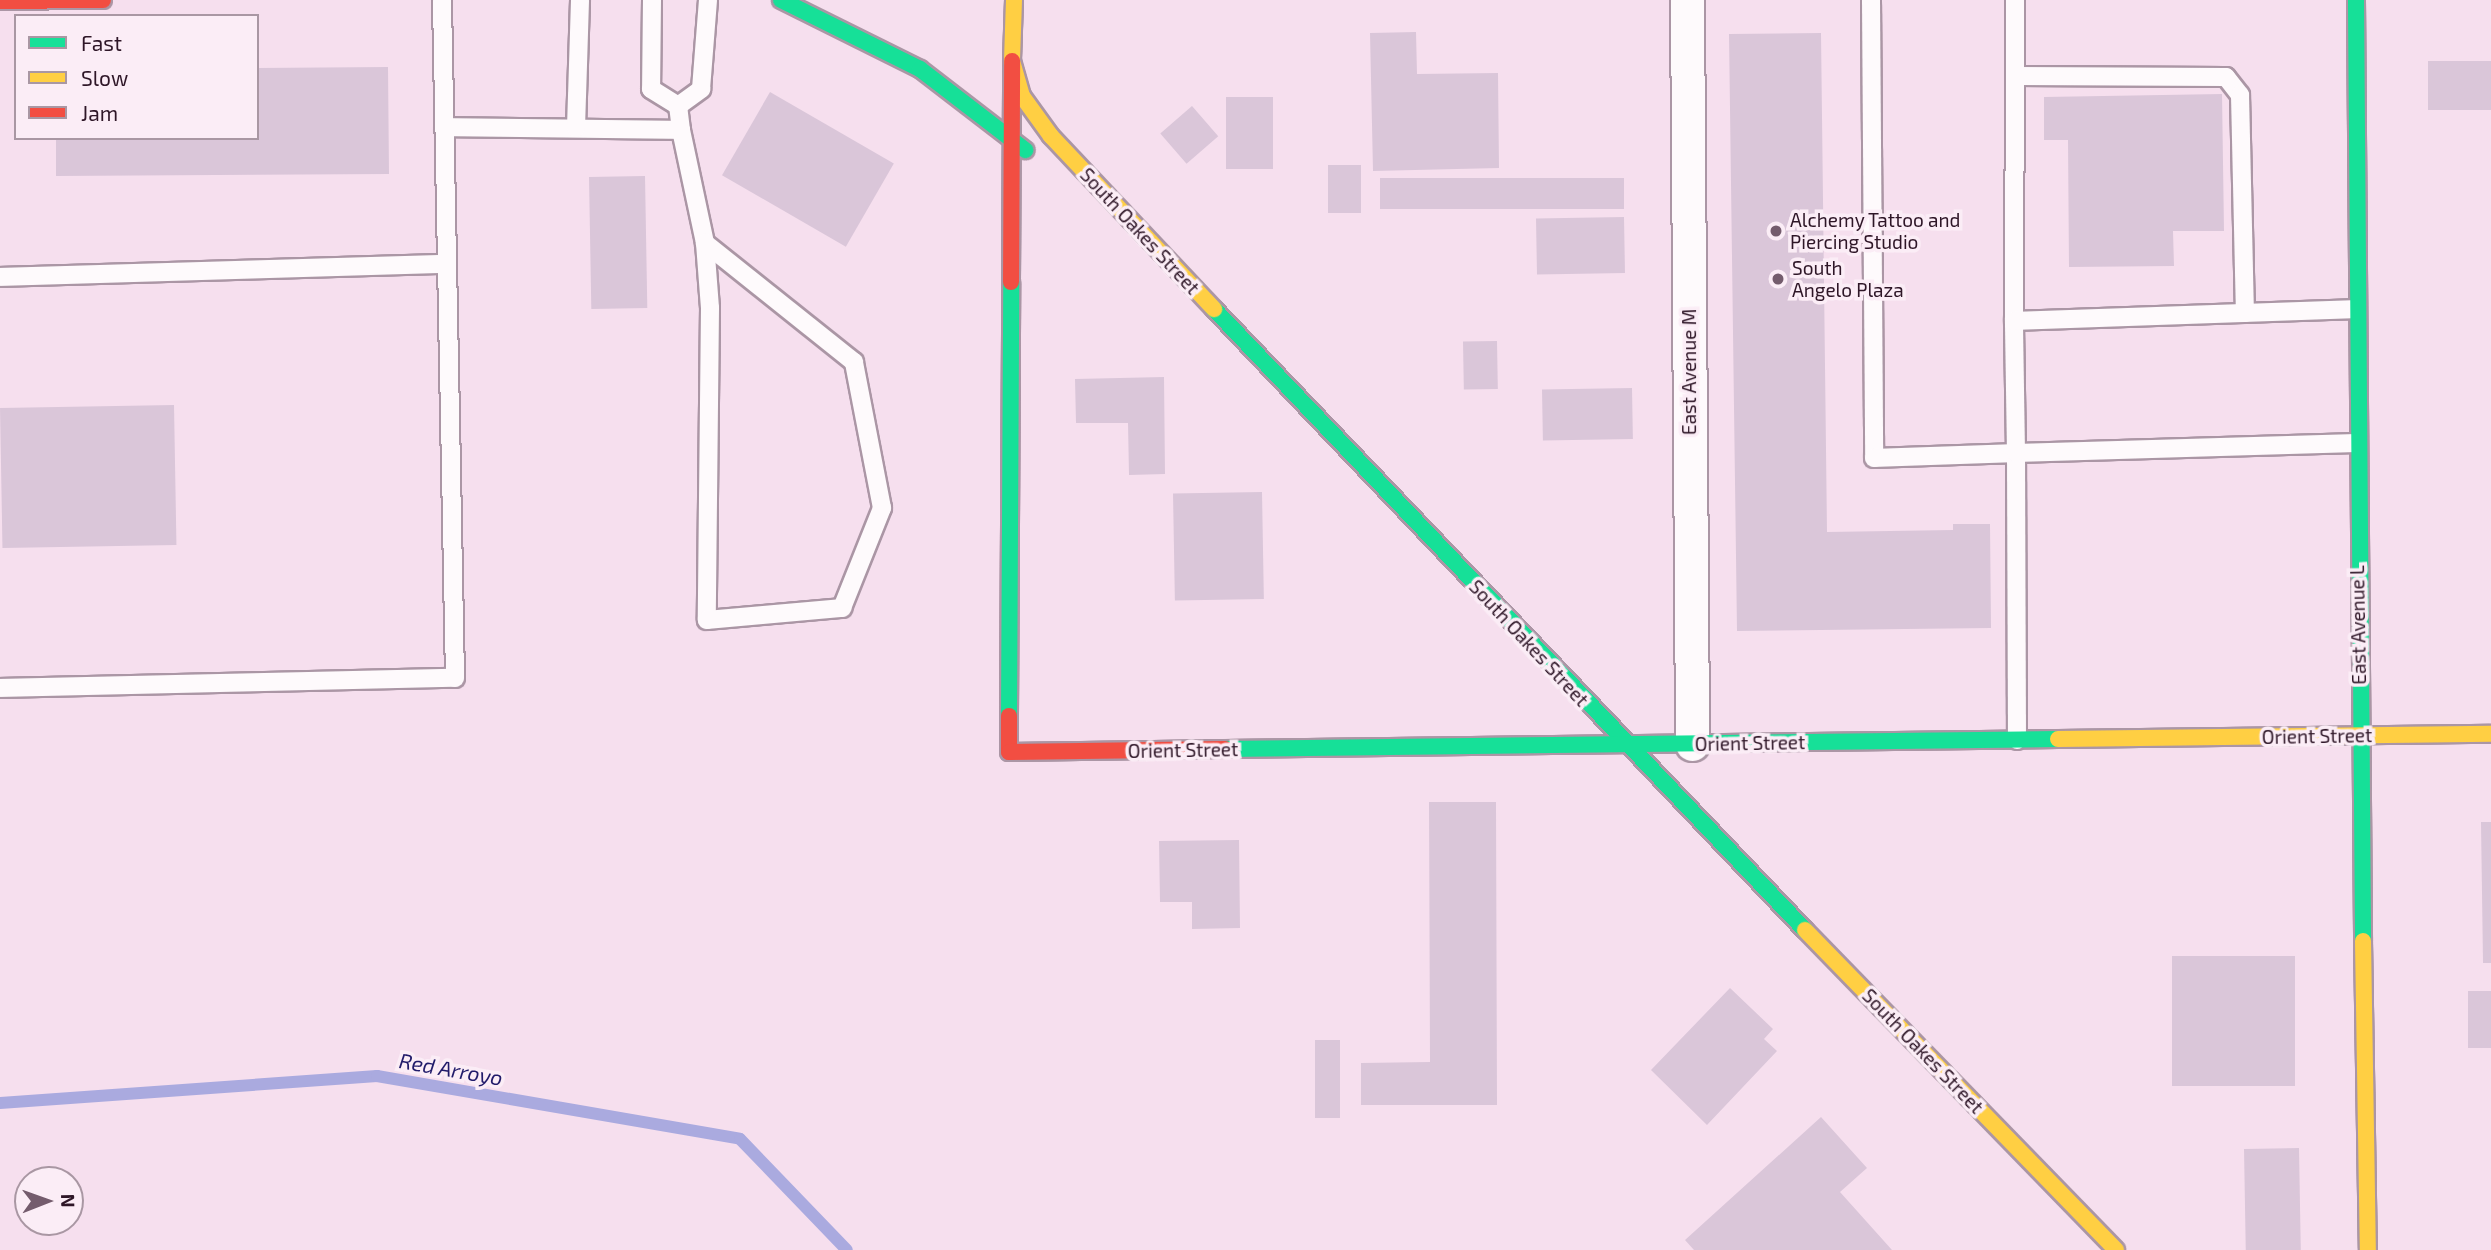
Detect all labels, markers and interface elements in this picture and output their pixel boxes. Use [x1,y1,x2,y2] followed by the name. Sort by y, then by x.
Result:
[14,14,259,140] legend
[81,30,122,55] text: Fast
[81,65,128,90] text: Slow
[81,100,118,125] text: Jam
[1076,163,1204,299] street label: South Oakes Street
[1790,209,1961,253] place label: Alchemy Tattoo and Piercing Studio
[1768,223,1784,239] marker: Alchemy Tattoo and Piercing Studio
[1792,257,1904,301] place label: South Angelo Plaza
[1770,271,1786,287] marker: South Angelo Plaza
[1678,309,1700,435] street label: East Avenue M
[2346,565,2370,685] street label: East Avenue L
[1465,575,1593,711] street label: South Oakes Street
[2262,724,2372,748] street label: Orient Street
[1695,731,1805,755] street label: Orient Street
[1128,738,1238,762] street label: Orient Street
[1858,984,1988,1118] street label: South Oakes Street
[397,1047,505,1091] water label: Red Arroyo
[14,1166,84,1236] north arrow
[57,1194,80,1208] text: N

